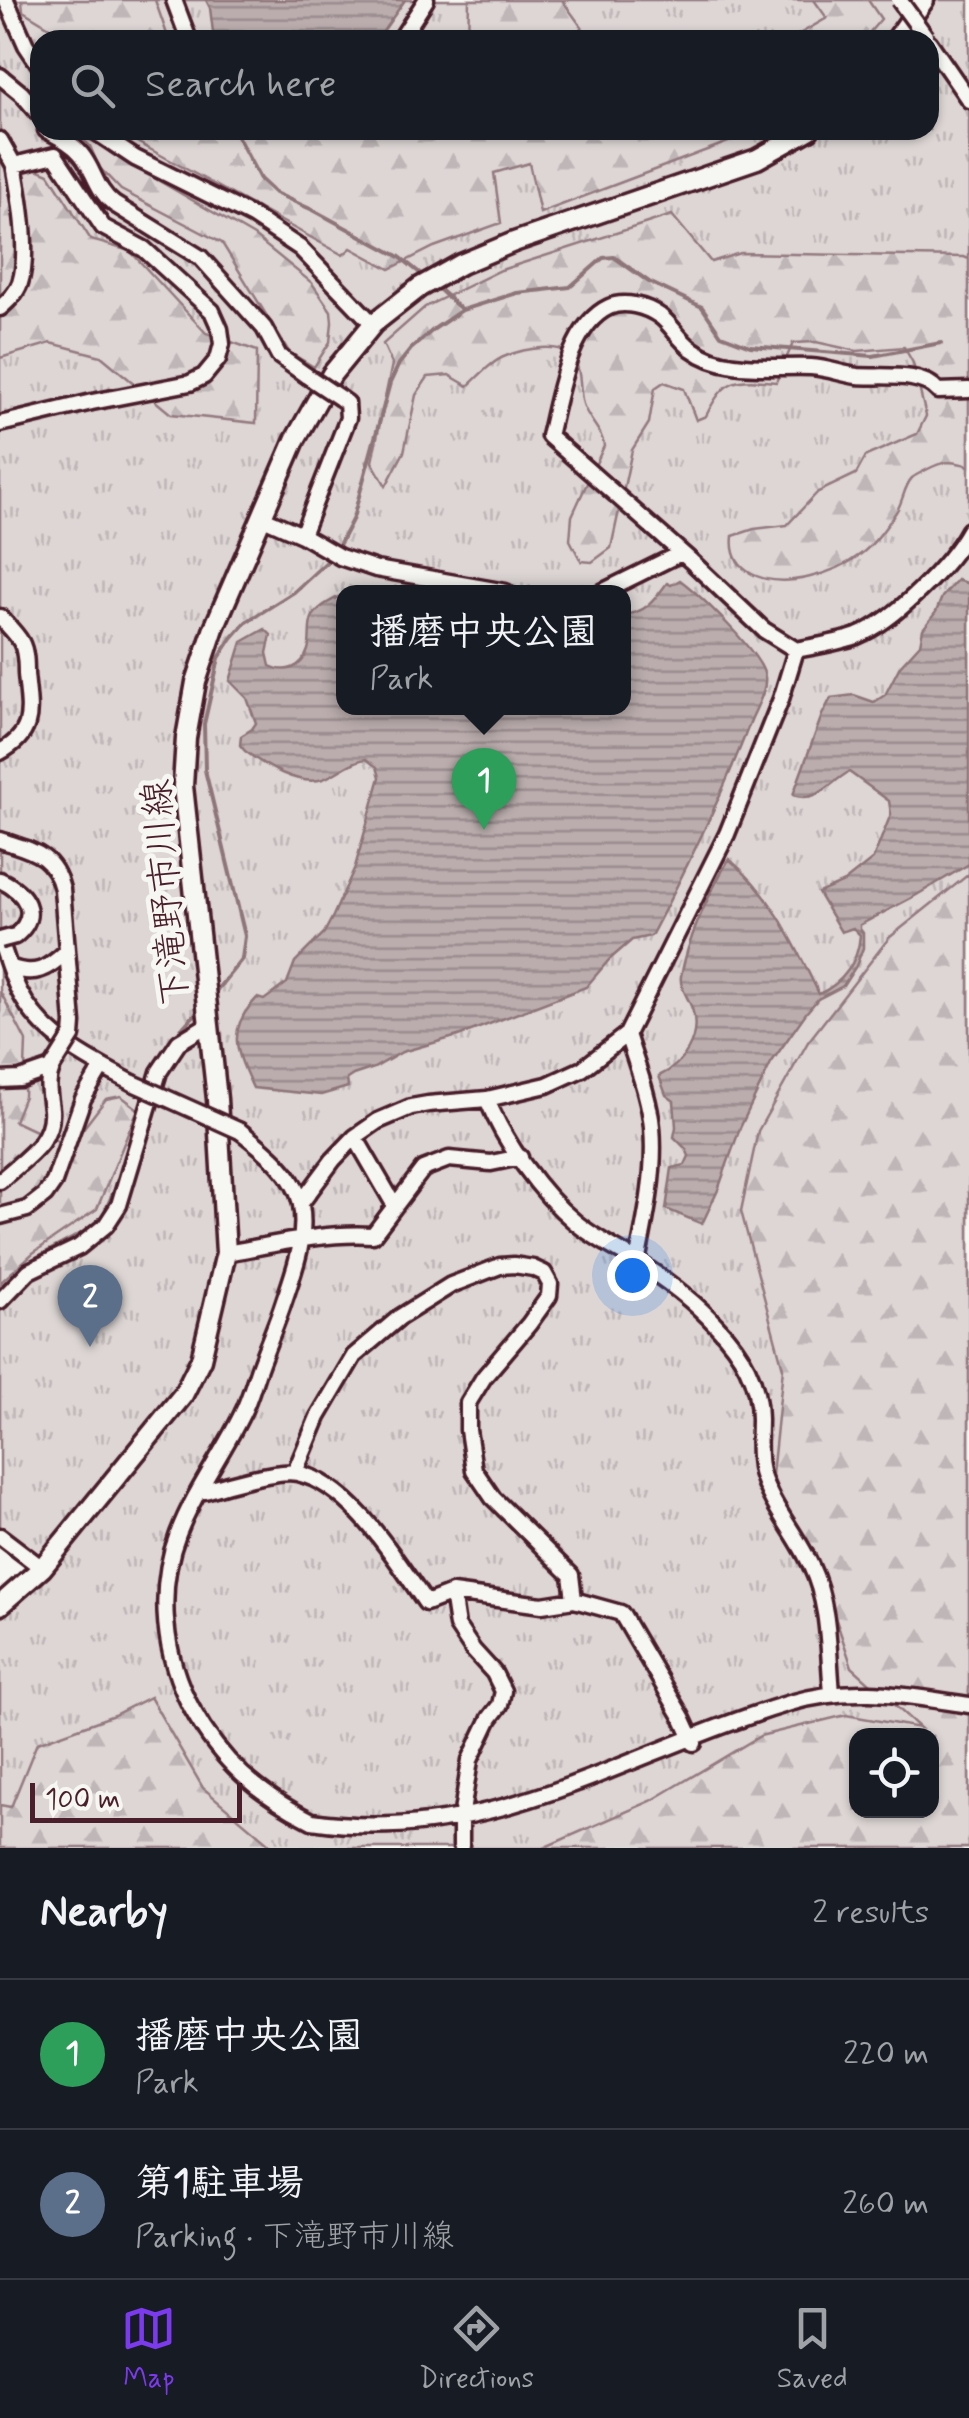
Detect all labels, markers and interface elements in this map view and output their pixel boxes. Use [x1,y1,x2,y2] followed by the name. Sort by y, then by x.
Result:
[30,30,939,140] search box
[65,58,120,113] icon: search
[145,61,336,110] text: Search here
[336,585,631,715] popup
[369,609,598,658] text: 播磨中央公園
[369,658,433,700] text: Park
[452,748,516,830] pin: 1
[133,777,202,1008] street label: 下滝野市川線
[607,1250,658,1301] your location
[58,1264,122,1347] pin: 2
[849,1728,939,1818] map controls
[849,1728,939,1818] button: locate
[30,1778,242,1822] scale bar
[45,1782,120,1819] text: 100 m
[40,1886,168,1941] text: Nearby
[812,1892,929,1934] text: 2 results
[135,2013,363,2062] text: 播磨中央公園
[65,2033,80,2075] text: 1
[843,2033,929,2075] text: 220 m
[135,2062,199,2104] text: Park
[135,2160,304,2209] text: 第1駐車場
[65,2183,80,2225] text: 2
[842,2183,929,2225] text: 260 m
[135,2216,454,2258] text: Parking · 下滝野市川線
[121,2301,176,2398] tab: Map
[419,2301,534,2398] tab: Directions
[777,2301,848,2398] tab: Saved

